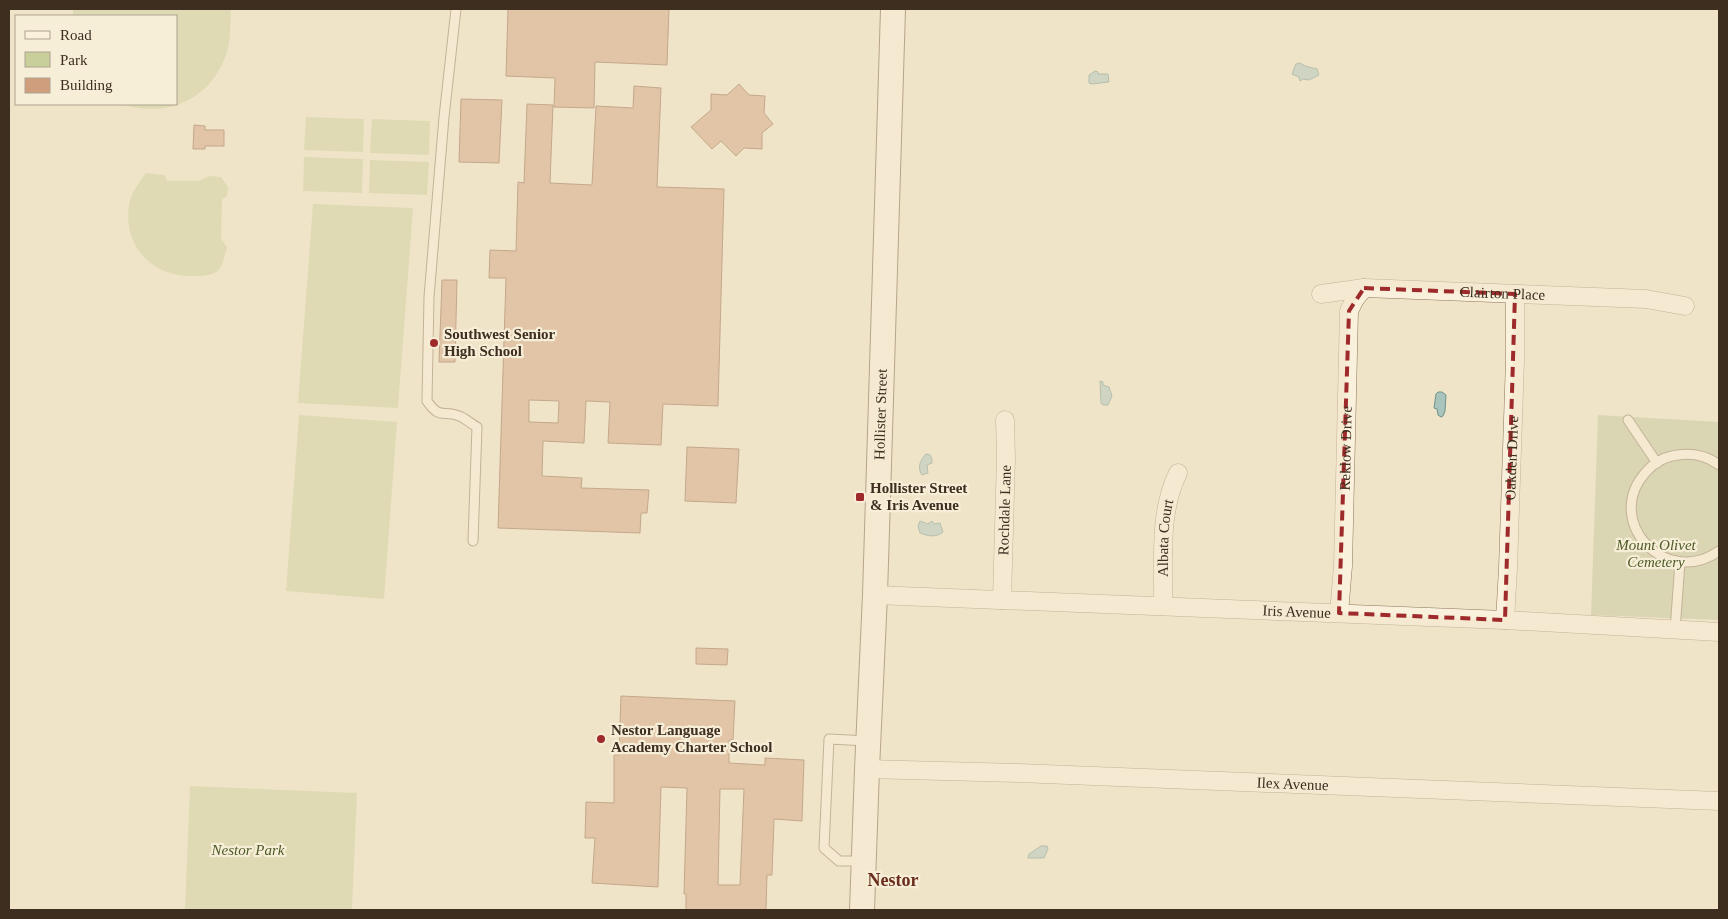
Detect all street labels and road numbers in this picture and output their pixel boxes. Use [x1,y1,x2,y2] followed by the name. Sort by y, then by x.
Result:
[1459,284,1546,303] street label: Clairton Place
[871,368,890,460] street label: Hollister Street
[1337,405,1355,491] street label: Reklow Drive
[1502,415,1521,501] street label: Oakden Drive
[995,464,1014,555] street label: Rochdale Lane
[1155,497,1176,577] street label: Albata Court
[1262,602,1332,621] street label: Iris Avenue
[1257,775,1329,793] street label: Ilex Avenue

